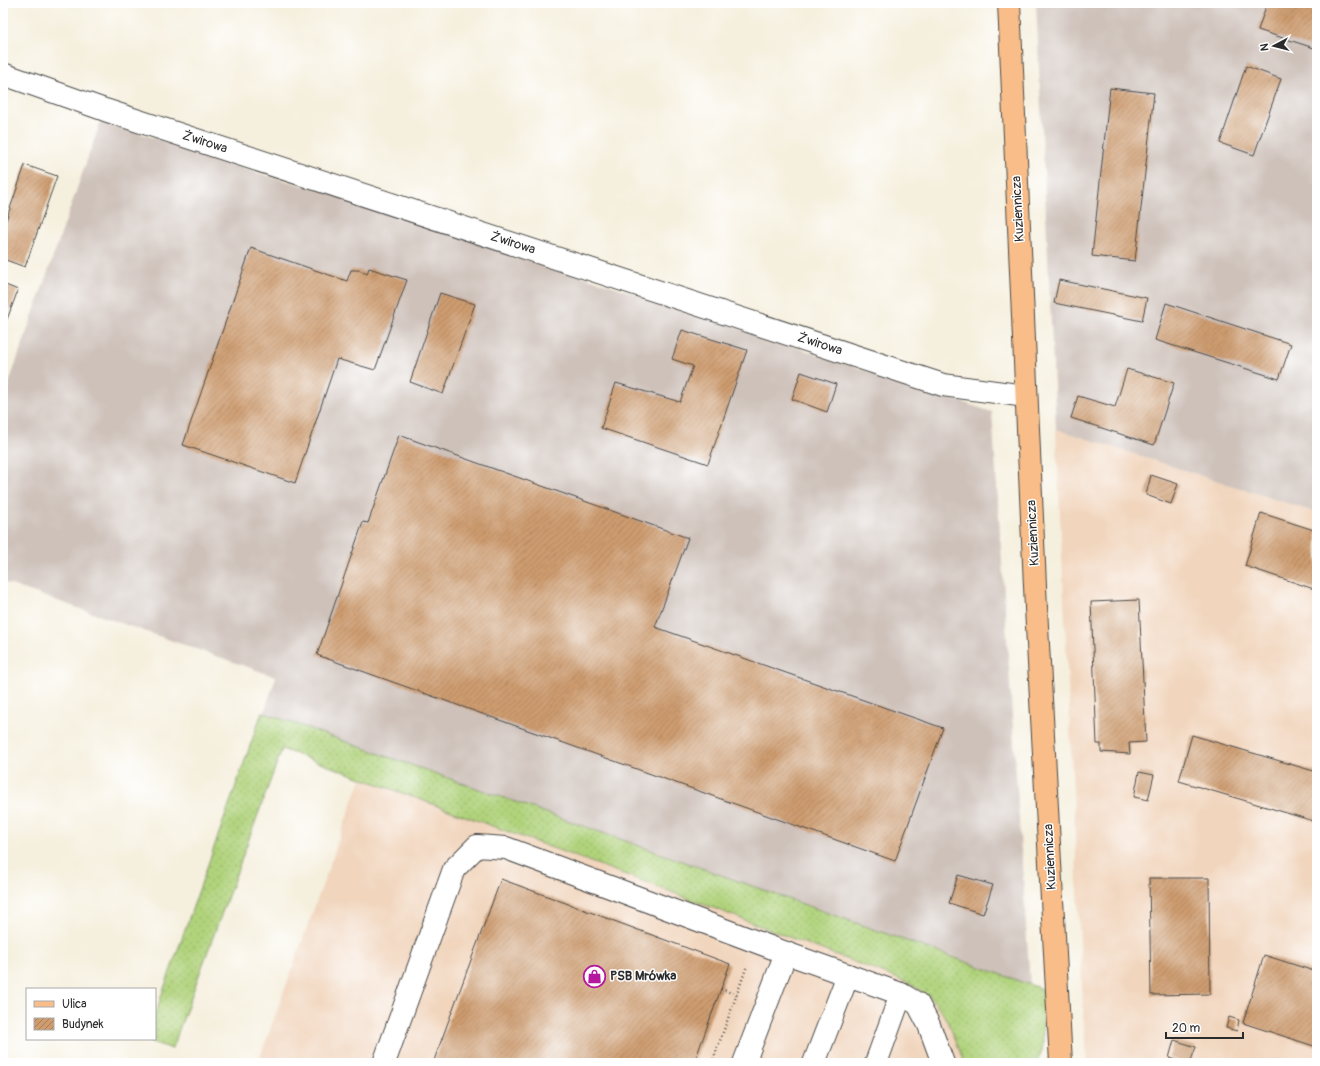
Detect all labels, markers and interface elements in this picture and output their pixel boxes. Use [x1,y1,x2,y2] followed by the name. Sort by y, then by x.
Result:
[1254,26,1294,66] north arrow
[1258,42,1271,52] text: N
[180,127,230,157] street label: Żwirowa
[1008,176,1028,242] street label: Kuziennicza
[488,228,538,258] street label: Żwirowa
[795,329,845,359] street label: Żwirowa
[1023,500,1043,566] street label: Kuziennicza
[1040,824,1060,890] street label: Kuziennicza
[582,963,608,989] shop icon: PSB Mrówka
[610,968,676,984] place label: PSB Mrówka
[26,988,156,1040] legend
[62,997,87,1012] text: Ulica
[1166,1014,1243,1040] scale bar
[62,1017,104,1032] text: Budynek
[1172,1021,1201,1036] text: 20 m

